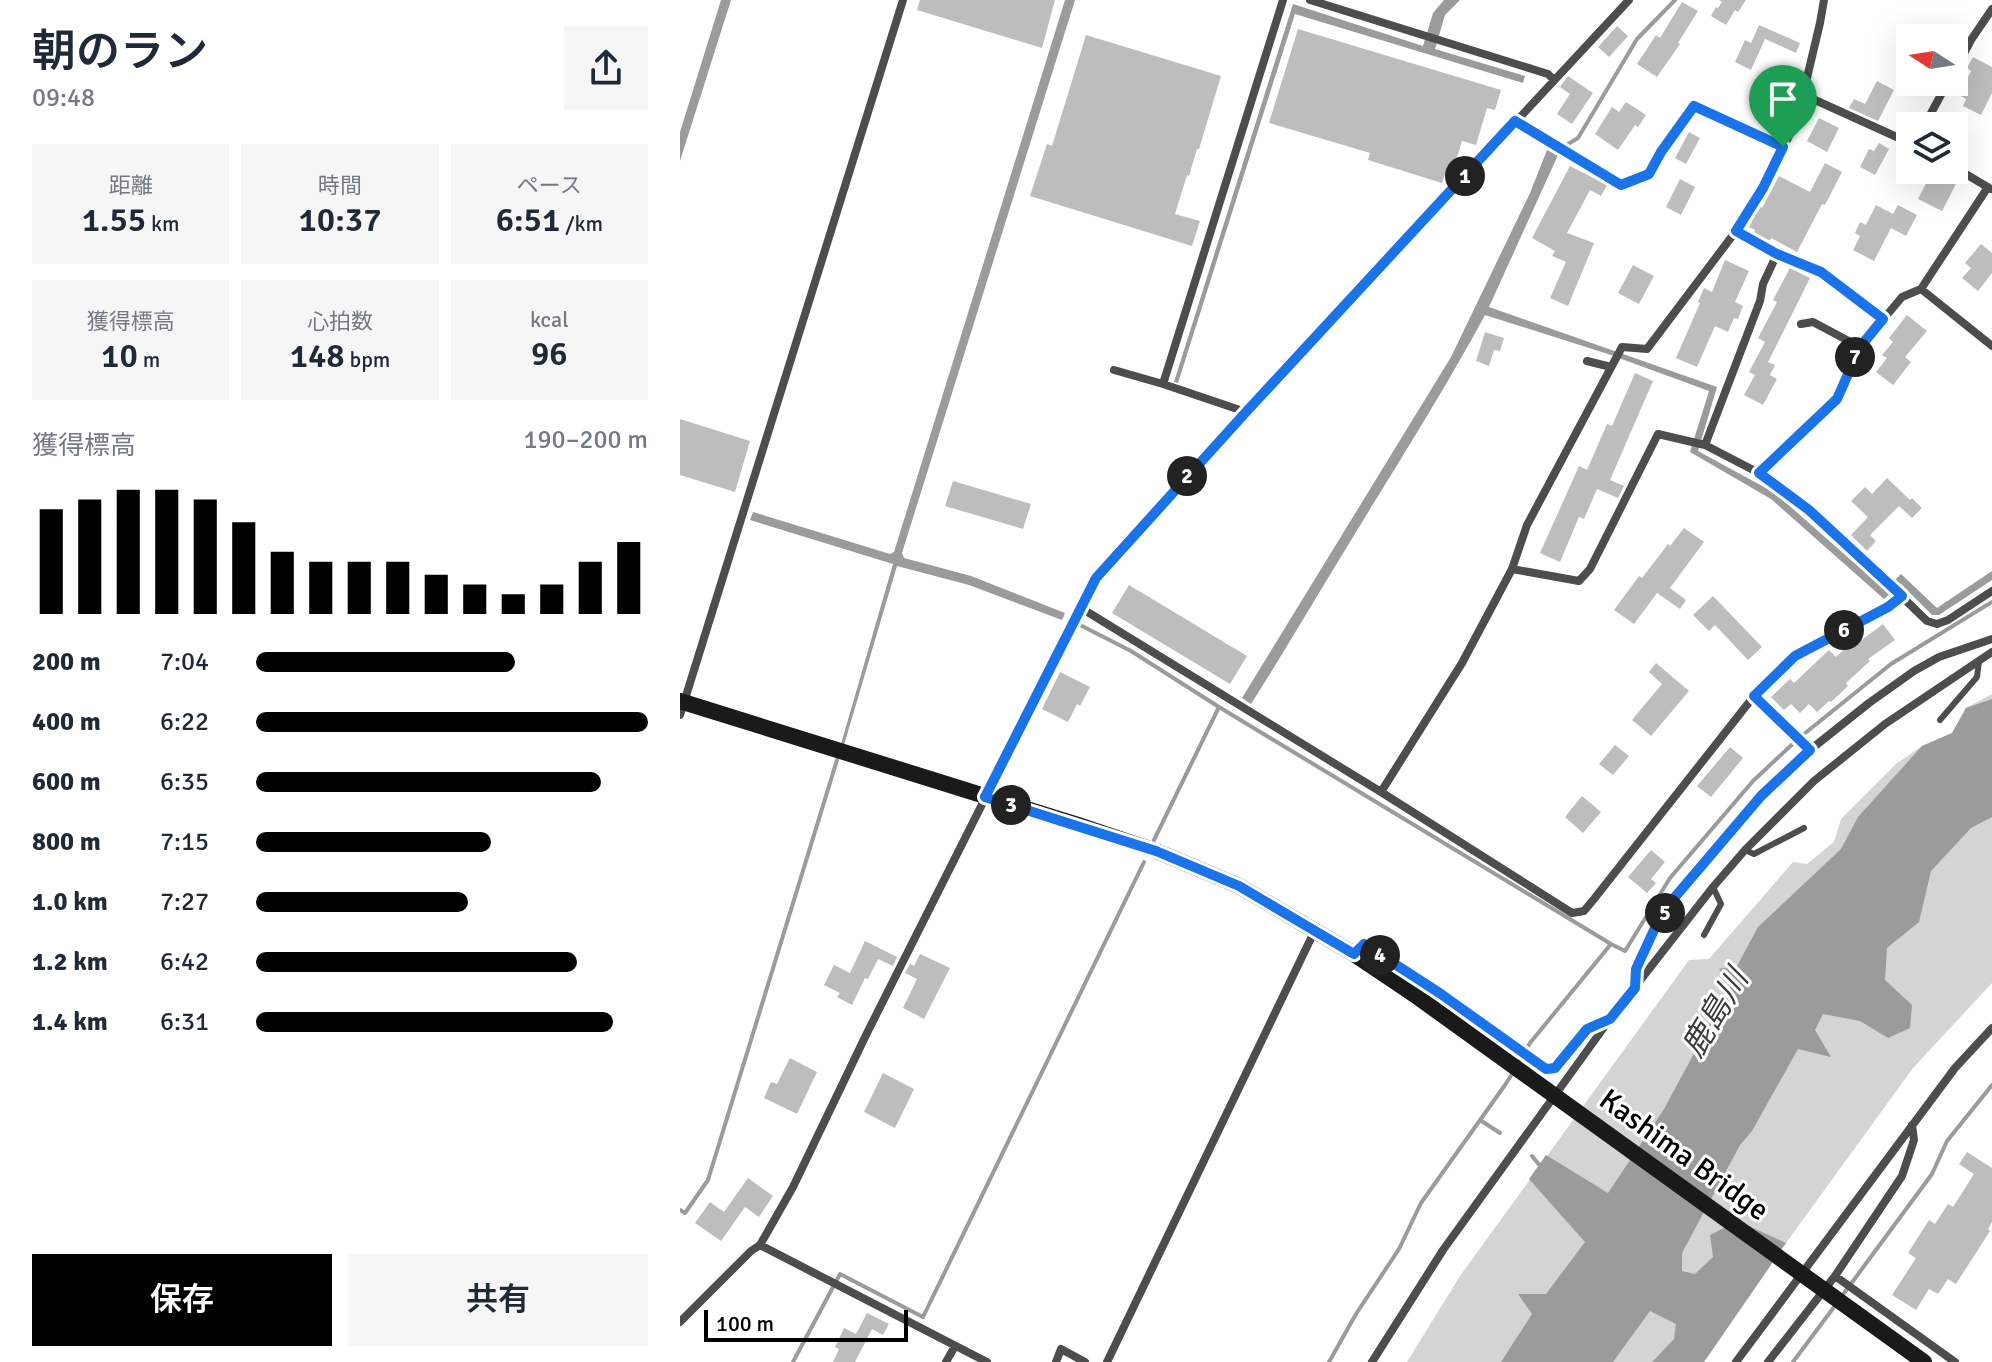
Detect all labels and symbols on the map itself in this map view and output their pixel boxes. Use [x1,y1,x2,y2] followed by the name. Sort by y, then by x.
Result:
[1896,24,1968,96] north arrow
[1749,65,1817,147] pin
[1445,156,1485,196] pin: 1
[1835,337,1875,377] pin: 7
[1167,456,1207,496] pin: 2
[1824,610,1864,650] pin: 6
[991,785,1031,825] pin: 3
[1645,893,1685,933] pin: 5
[1360,935,1400,975] pin: 4
[1674,959,1758,1064] water label: 鹿島川
[1592,1081,1776,1229] street label: Kashima Bridge
[704,1306,908,1342] scale bar

